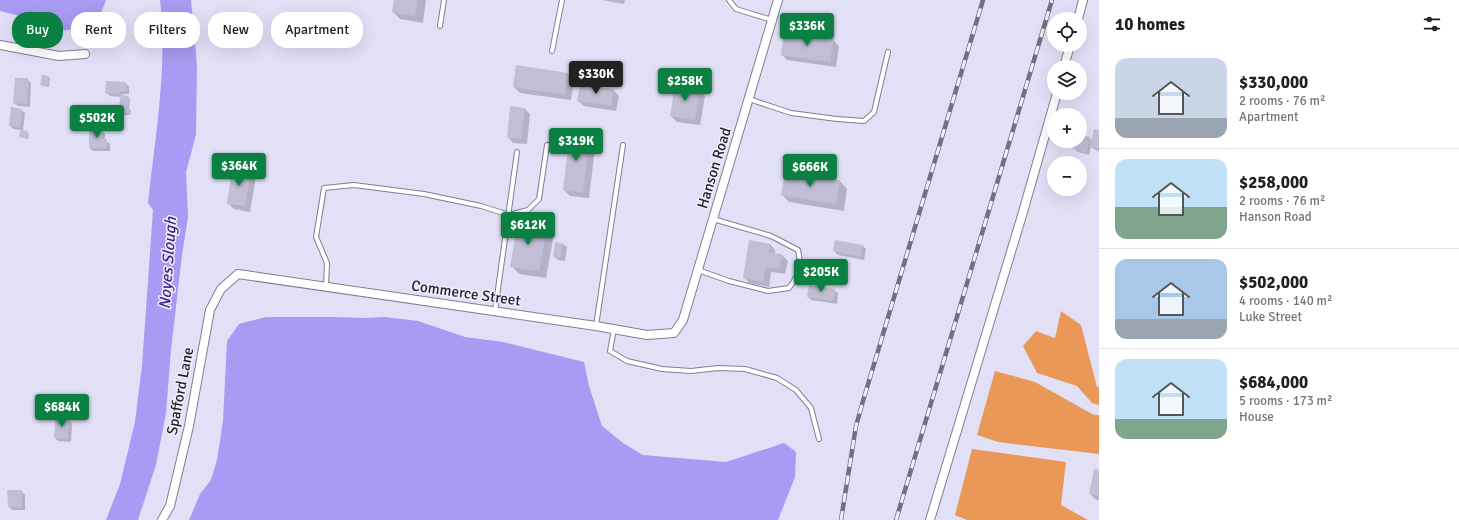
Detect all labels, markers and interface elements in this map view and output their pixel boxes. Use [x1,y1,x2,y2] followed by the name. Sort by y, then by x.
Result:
[12,12,63,48] chip: Buy
[71,12,126,48] chip: Rent
[134,12,200,48] chip: Filters
[208,12,263,48] chip: New
[271,12,363,48] chip: Apartment
[1047,12,1087,196] map controls
[1047,12,1087,52] button: locate
[779,13,835,47] pin: $336K
[1421,13,1443,35] icon: filters
[1115,14,1185,35] text: 10 homes
[789,18,825,34] text: $336K
[1047,60,1087,100] button: layers
[568,61,624,95] pin: $330K
[578,66,614,82] text: $330K
[657,68,713,102] pin: $258K
[1239,72,1308,93] text: $330,000
[667,73,703,89] text: $258K
[1147,74,1195,122] icon: home
[1239,93,1325,109] text: 2 rooms · 76 m²
[69,105,125,139] pin: $502K
[1047,108,1087,148] button: +
[1239,109,1299,125] text: Apartment
[79,110,115,126] text: $502K
[693,125,735,211] street label: Hanson Road
[548,128,604,162] pin: $319K
[558,133,594,149] text: $319K
[211,153,267,187] pin: $364K
[782,154,838,188] pin: $666K
[1047,156,1087,196] button: −
[221,158,257,174] text: $364K
[792,159,828,175] text: $666K
[1239,172,1308,193] text: $258,000
[1147,175,1195,223] icon: home
[1239,193,1325,209] text: 2 rooms · 76 m²
[1239,209,1312,225] text: Hanson Road
[500,212,556,246] pin: $612K
[155,215,181,310] water label: Noyes Slough
[510,217,546,233] text: $612K
[793,259,849,293] pin: $205K
[803,264,839,280] text: $205K
[1239,272,1308,293] text: $502,000
[1147,275,1195,323] icon: home
[410,276,522,310] street label: Commerce Street
[1239,293,1332,309] text: 4 rooms · 140 m²
[1239,309,1302,325] text: Luke Street
[163,346,197,436] street label: Spafford Lane
[1239,372,1308,393] text: $684,000
[1147,375,1195,423] icon: home
[1239,393,1332,409] text: 5 rooms · 173 m²
[34,394,90,428] pin: $684K
[44,399,80,415] text: $684K
[1239,409,1274,425] text: House

